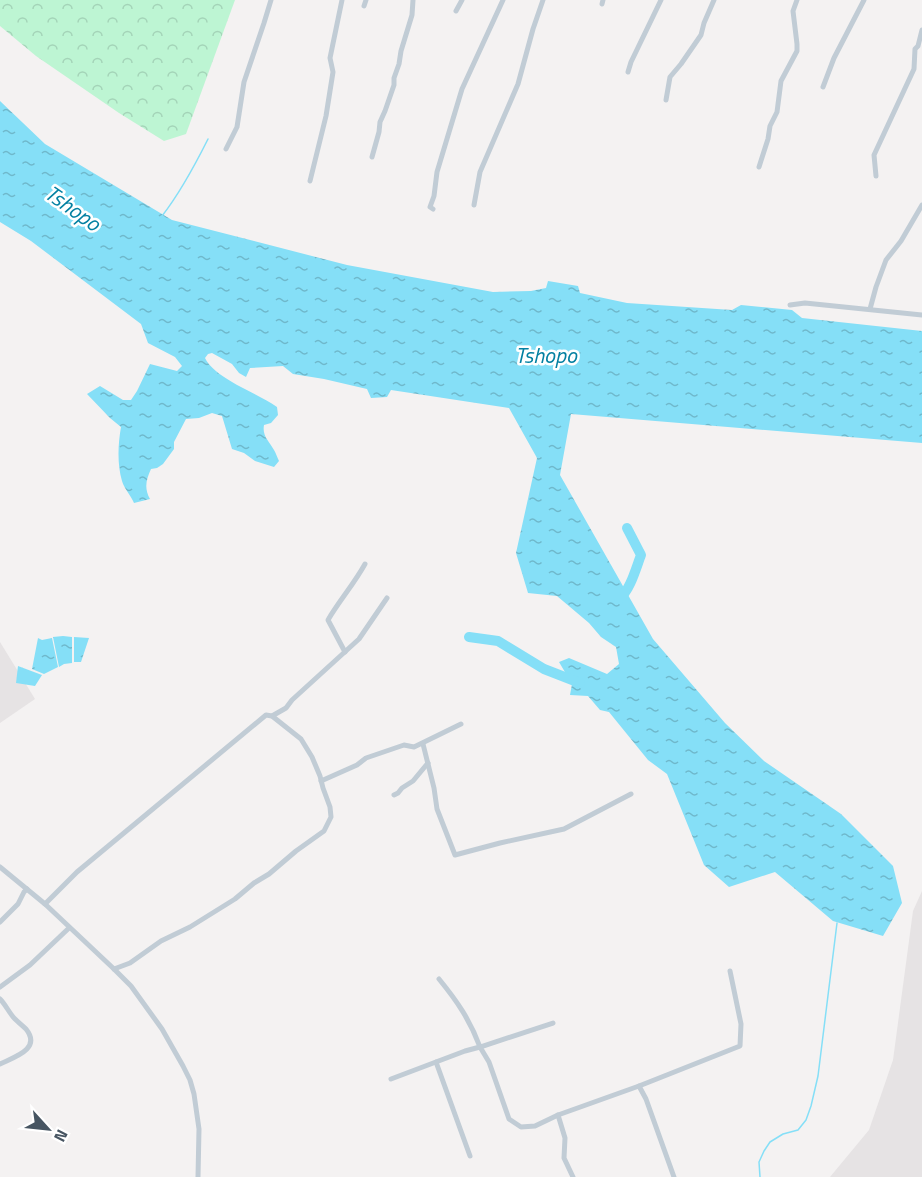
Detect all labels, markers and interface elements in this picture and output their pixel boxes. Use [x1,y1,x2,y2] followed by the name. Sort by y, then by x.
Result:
[38,176,109,240] water label: Tshopo
[515,338,578,372] water label: Tshopo
[18,1099,78,1159] north arrow
[48,1125,75,1146] text: N

